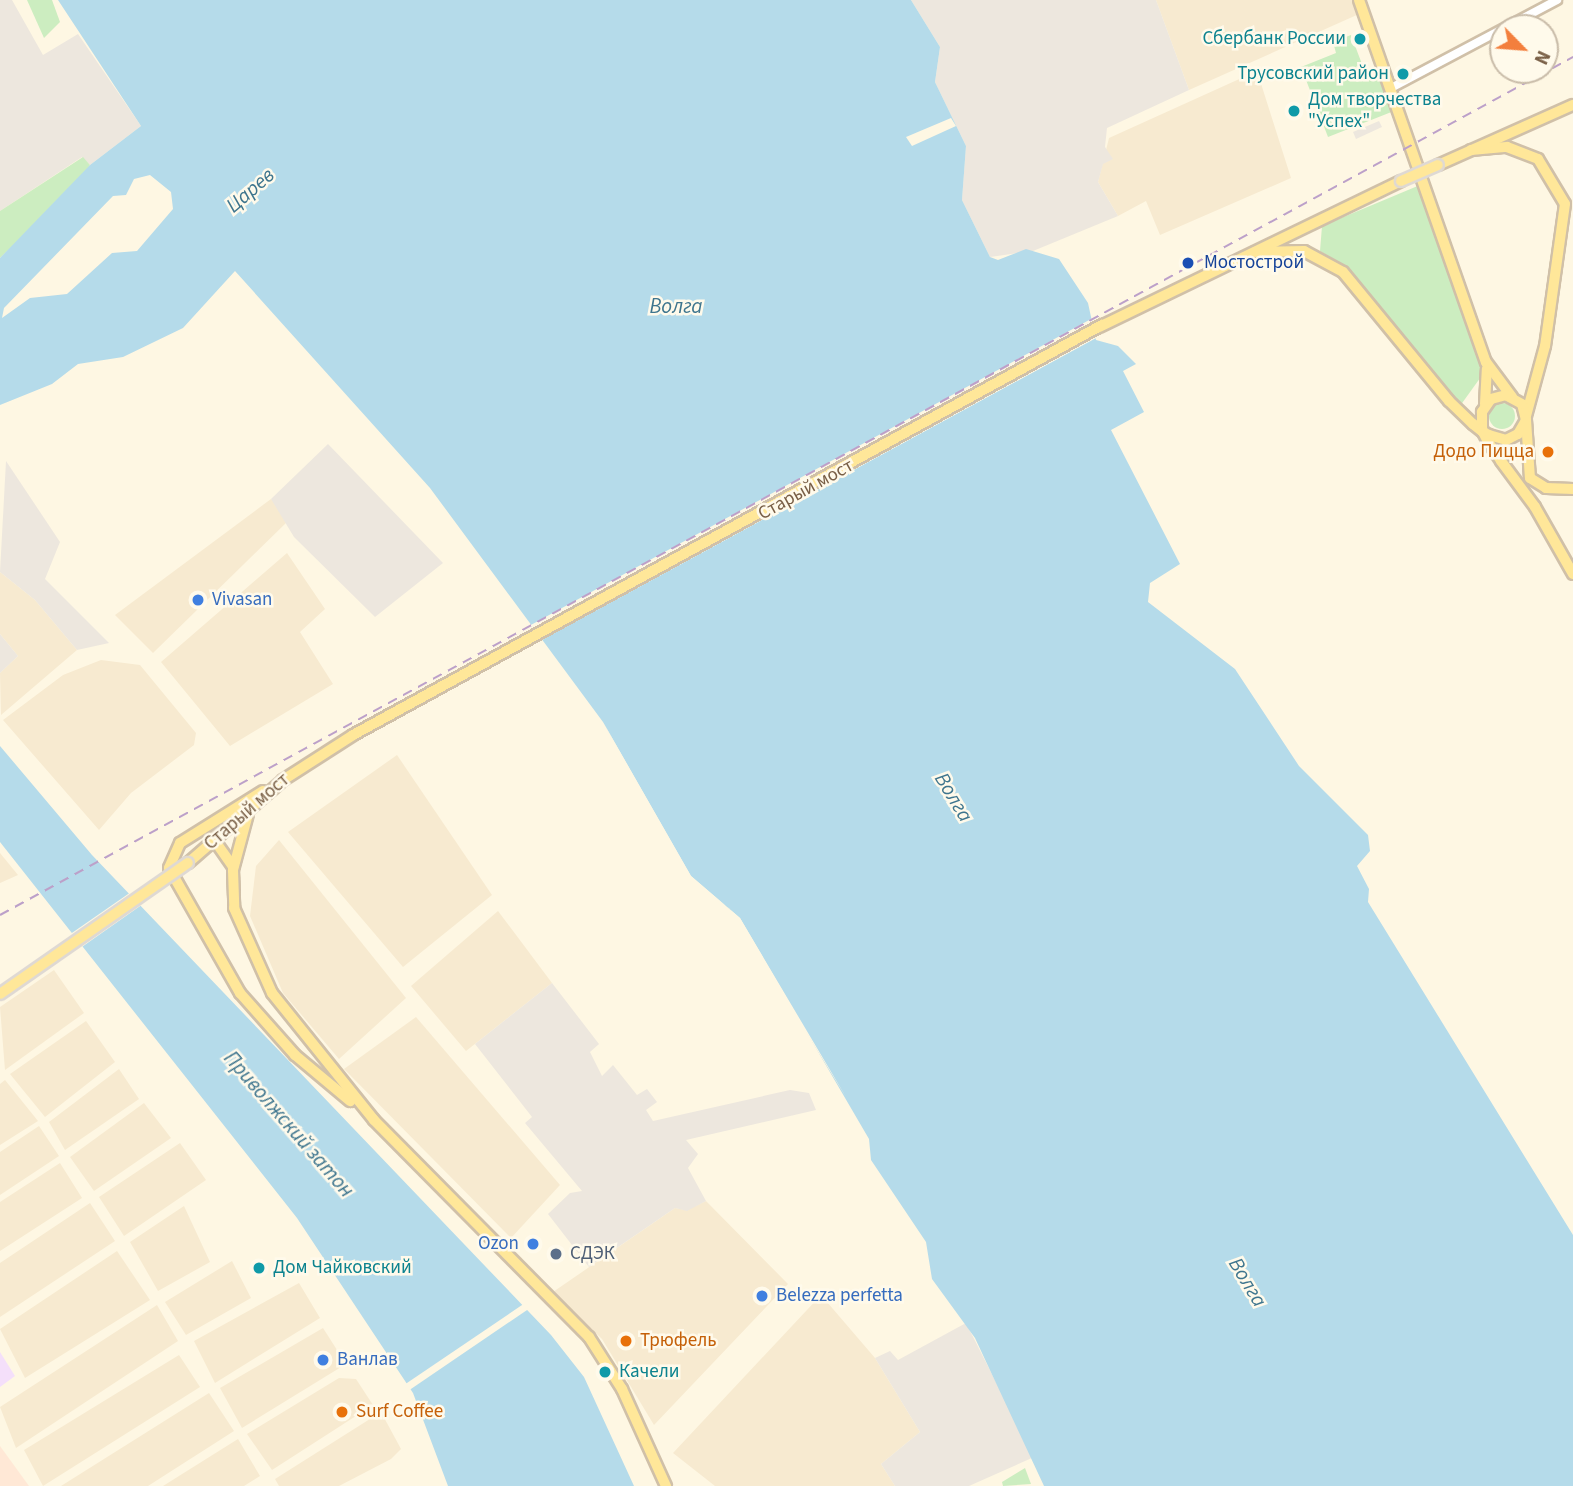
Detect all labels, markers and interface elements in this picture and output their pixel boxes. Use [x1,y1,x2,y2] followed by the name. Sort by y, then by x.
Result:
[1489,14,1559,84] north arrow
[1203,28,1346,50] place label: Сбербанк России
[1352,31,1368,47] marker: Сбербанк России
[1527,46,1557,69] text: N
[1237,63,1389,85] place label: Трусовский район
[1395,66,1411,82] marker: Трусовский район
[1308,89,1441,133] place label: Дом творчества "Успех"
[1286,103,1302,119] marker: Дом творчества "Успех"
[221,162,279,218] water label: Царев
[1204,252,1304,274] place label: Мостострой
[1178,253,1198,273] marker: Мостострой
[649,293,703,319] water label: Волга
[1433,441,1534,463] place label: Додо Пицца
[1540,444,1556,460] marker: Додо Пицца
[754,454,858,526] street label: Старый мост
[212,589,272,611] place label: Vivasan
[190,592,206,608] marker: Vivasan
[930,768,978,826] water label: Волга
[200,769,294,855] street label: Старый мост
[219,1046,359,1202] water label: Приволжский затон
[478,1233,519,1255] place label: Ozon
[525,1236,541,1252] marker: Ozon
[570,1243,615,1265] place label: СДЭК
[548,1246,564,1262] marker: СДЭК
[1224,1253,1272,1311] water label: Волга
[273,1257,412,1279] place label: Дом Чайковский
[251,1260,267,1276] marker: Дом Чайковский
[776,1285,903,1307] place label: Belezza perfetta
[754,1288,770,1304] marker: Belezza perfetta
[640,1330,717,1352] place label: Трюфель
[618,1333,634,1349] marker: Трюфель
[337,1349,398,1371] place label: Ванлав
[315,1352,331,1368] marker: Ванлав
[619,1361,680,1383] place label: Качели
[597,1364,613,1380] marker: Качели
[356,1401,443,1423] place label: Surf Coffee
[334,1404,350,1420] marker: Surf Coffee

